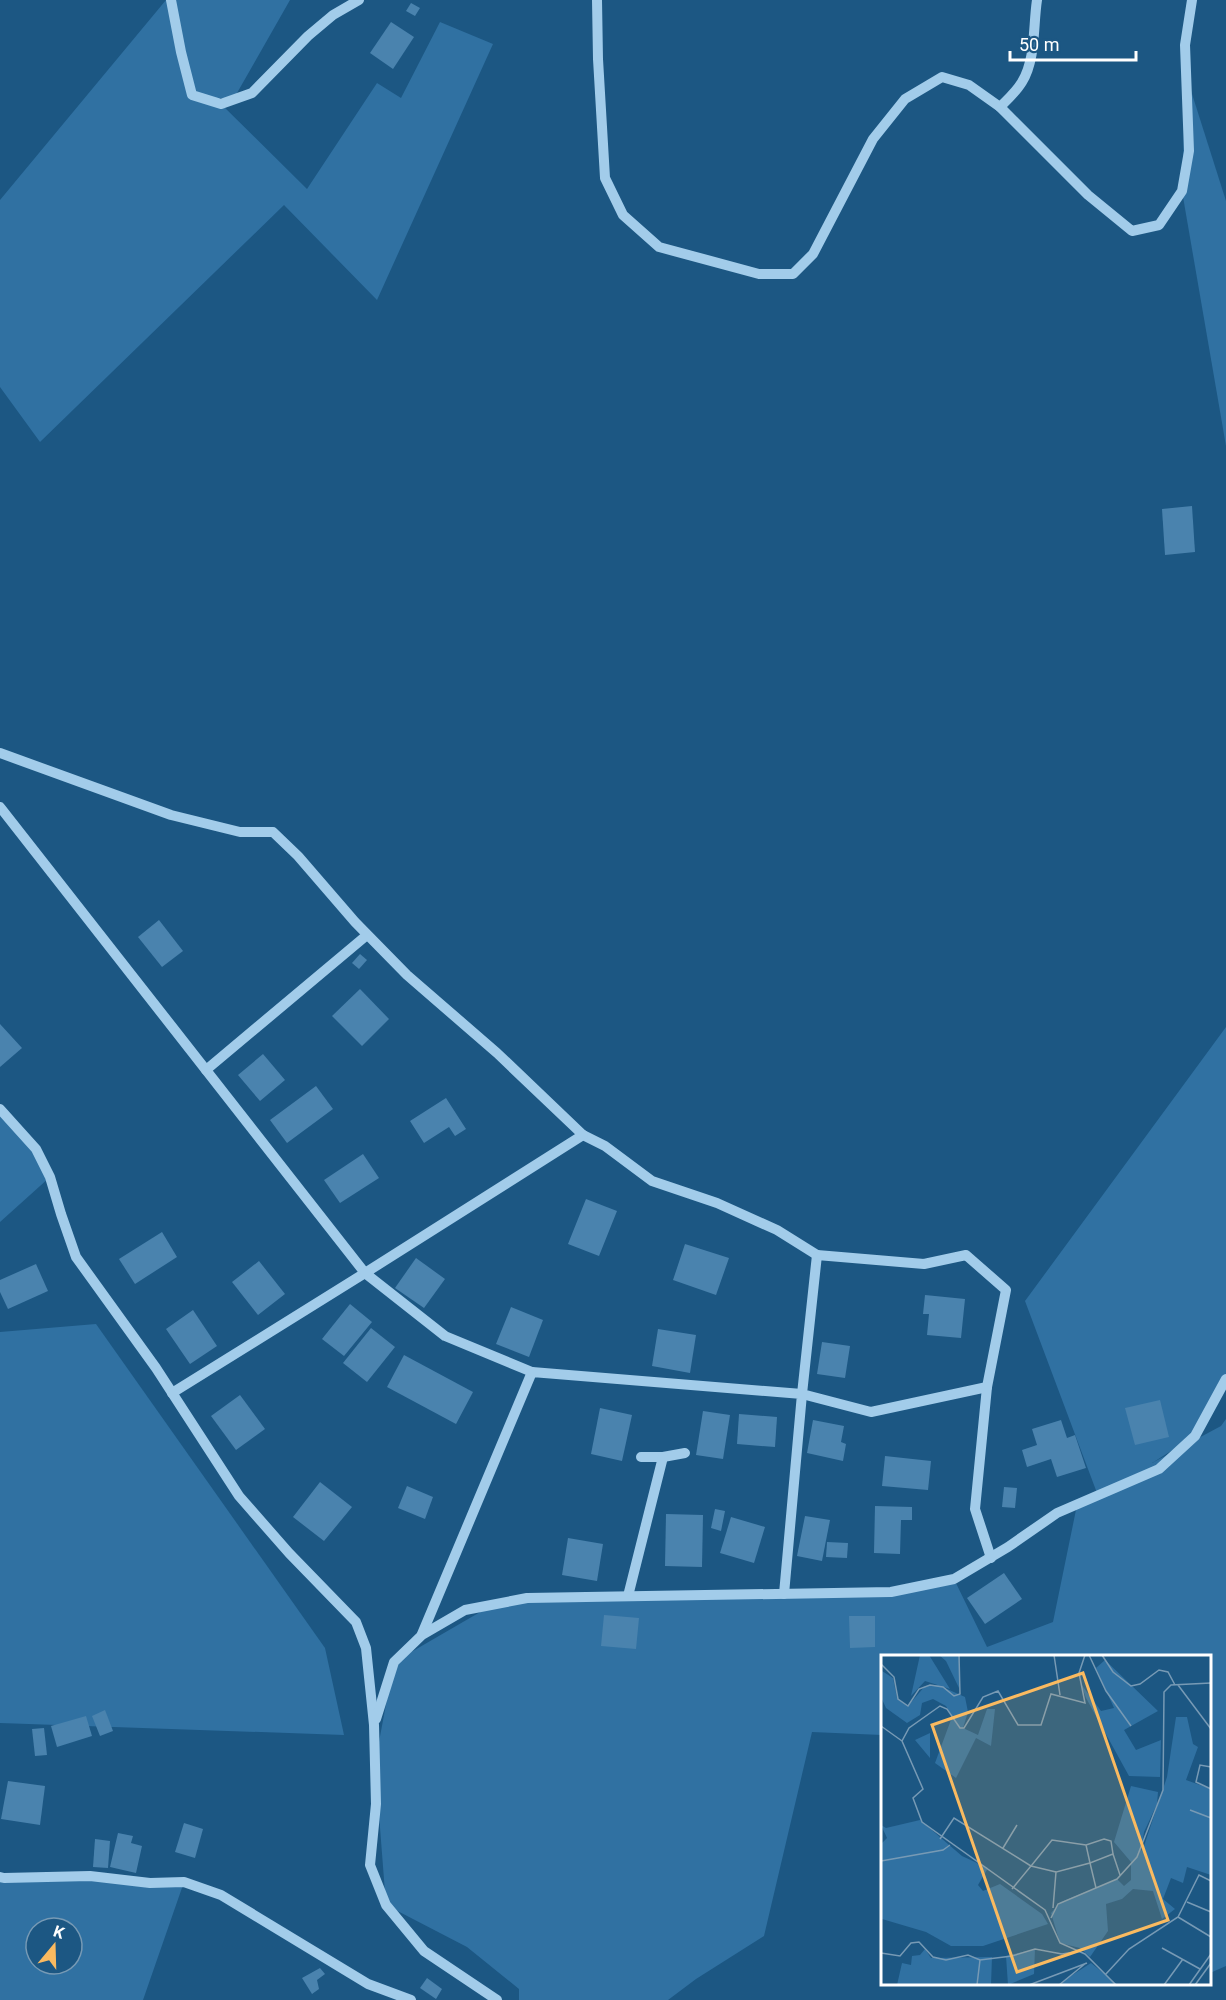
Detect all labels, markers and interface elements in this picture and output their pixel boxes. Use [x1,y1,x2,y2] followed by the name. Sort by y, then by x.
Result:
[1010,24,1136,62] scale bar
[1019,34,1059,55] text: 50 m
[881,1655,1211,1985] inset map
[24,1916,84,1976] north arrow
[51,1922,67,1943] text: K

